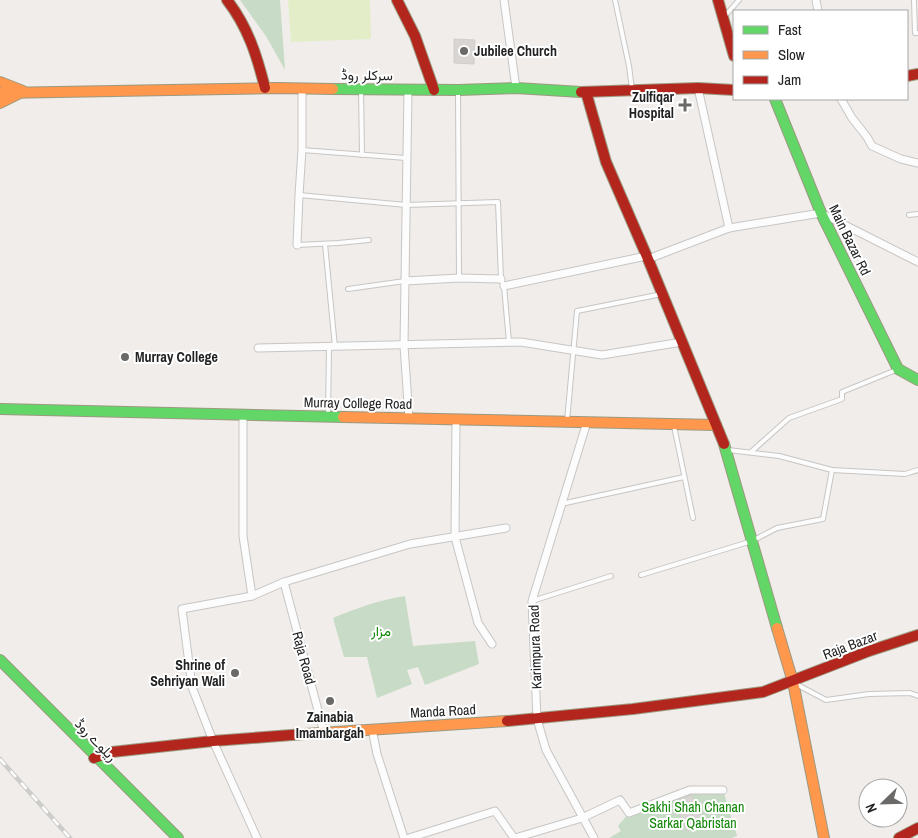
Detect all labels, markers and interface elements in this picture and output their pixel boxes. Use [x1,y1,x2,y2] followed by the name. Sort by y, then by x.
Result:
[733,10,908,100] legend
[778,19,802,40] text: Fast
[474,42,557,60] place label: Jubilee Church
[778,44,805,65] text: Slow
[458,45,470,57] marker: Jubilee Church
[341,66,393,84] street label: سرکلر روڈ
[778,69,801,90] text: Jam
[629,88,675,122] place label: Zulfiqar Hospital
[678,98,692,112] marker: Zulfiqar Hospital
[825,202,875,278] street label: Main Bazar Rd
[135,348,218,366] place label: Murray College
[119,351,131,363] marker: Murray College
[304,393,412,413] street label: Murray College Road
[525,605,545,689] street label: Karimpura Road
[370,622,391,640] park label: مزار
[820,626,880,664] street label: Raja Bazar
[288,629,320,687] street label: Raja Road
[150,656,225,690] place label: Shrine of Sehriyan Wali
[229,667,241,679] marker: Shrine of Sehriyan Wali
[324,695,336,707] marker: Zainabia Imambargah
[410,700,476,722] street label: Manda Road
[296,708,364,742] place label: Zainabia Imambargah
[71,715,121,765] street label: ریلوے روڈ
[858,778,908,828] north arrow
[642,798,744,832] park label: Sakhi Shah Chanan Sarkar Qabristan
[861,801,881,815] text: N

